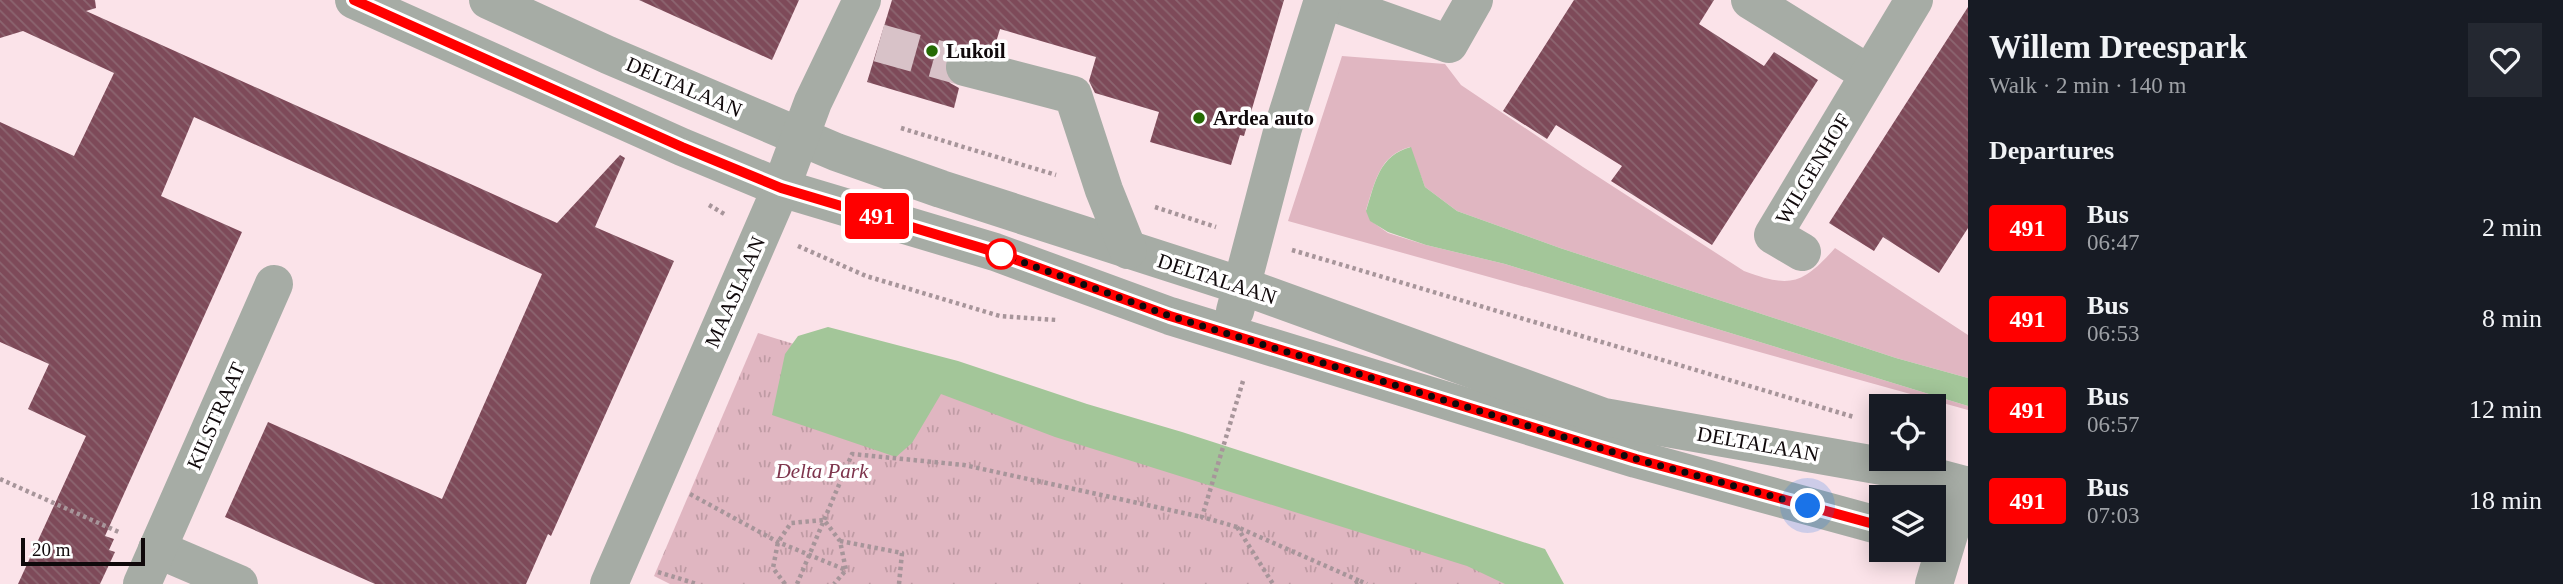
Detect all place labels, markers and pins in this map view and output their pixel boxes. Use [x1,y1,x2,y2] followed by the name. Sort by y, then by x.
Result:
[946,39,1006,63] place label: Lukoil
[924,43,940,59] marker: Lukoil
[1213,106,1314,130] place label: Ardea auto
[1191,110,1207,126] marker: Ardea auto
[986,239,1016,269] unlabelled marker

